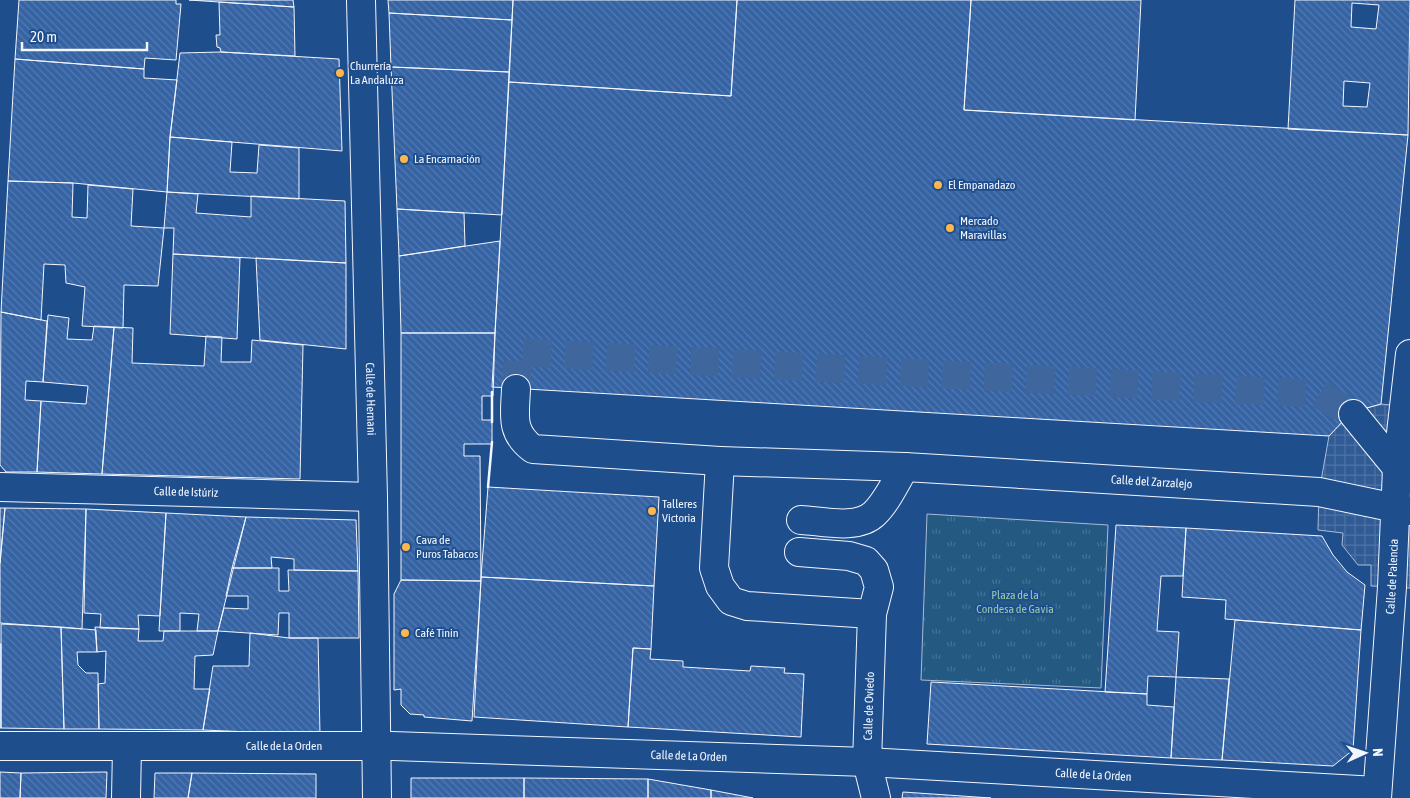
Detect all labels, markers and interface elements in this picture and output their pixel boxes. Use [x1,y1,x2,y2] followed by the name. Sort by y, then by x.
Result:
[22,20,148,52] scale bar
[30,28,57,45] text: 20 m
[350,59,404,87] place label: Churrería La Andaluza
[334,67,346,79] marker: Churrería La Andaluza
[414,152,480,166] place label: La Encarnación
[398,153,410,165] marker: La Encarnación
[948,178,1016,192] place label: El Empanadazo
[932,179,944,191] marker: El Empanadazo
[960,214,1006,242] place label: Mercado Maravillas
[944,222,956,234] marker: Mercado Maravillas
[363,362,379,436] street label: Calle de Hernani
[1110,472,1193,491] street label: Calle del Zarzalejo
[154,484,219,500] street label: Calle de Istúriz
[662,497,697,525] place label: Talleres Victoria
[646,505,658,517] marker: Talleres Victoria
[416,533,478,561] place label: Cava de Puros Tabacos
[1383,538,1401,615] street label: Calle de Palencia
[400,541,412,553] marker: Cava de Puros Tabacos
[976,588,1054,616] park label: Plaza de la Condesa de Gavia
[415,626,459,640] place label: Café Tinin
[399,627,411,639] marker: Café Tinin
[861,671,877,740] street label: Calle de Oviedo
[1340,728,1390,778] north arrow
[246,739,322,753] street label: Calle de La Orden
[650,748,727,764] street label: Calle de La Orden
[1370,748,1386,757] text: N
[1055,766,1132,784] street label: Calle de La Orden

